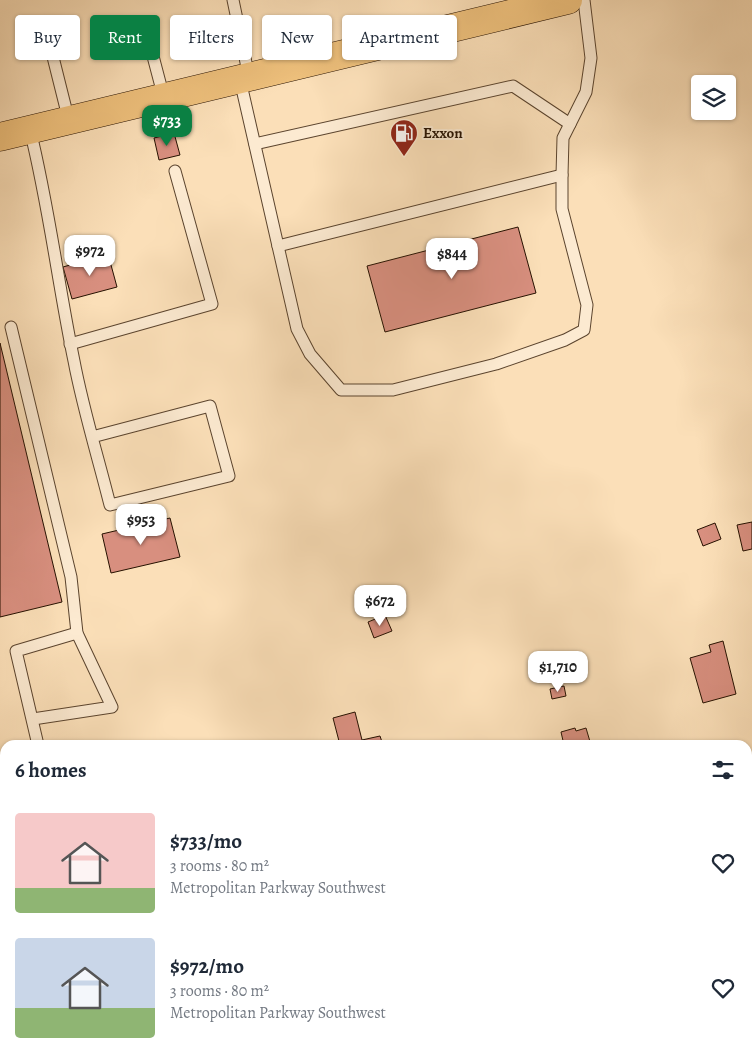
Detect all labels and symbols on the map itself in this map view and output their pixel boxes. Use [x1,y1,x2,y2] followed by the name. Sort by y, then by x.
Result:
[137,104,197,147] pin: $733
[389,118,419,157] fuel station icon: Exxon
[423,123,463,143] place label: Exxon
[60,234,120,277] pin: $972
[422,238,482,280] pin: $844
[111,504,171,546] pin: $953
[350,584,410,627] pin: $672
[517,650,599,693] pin: $1,710

